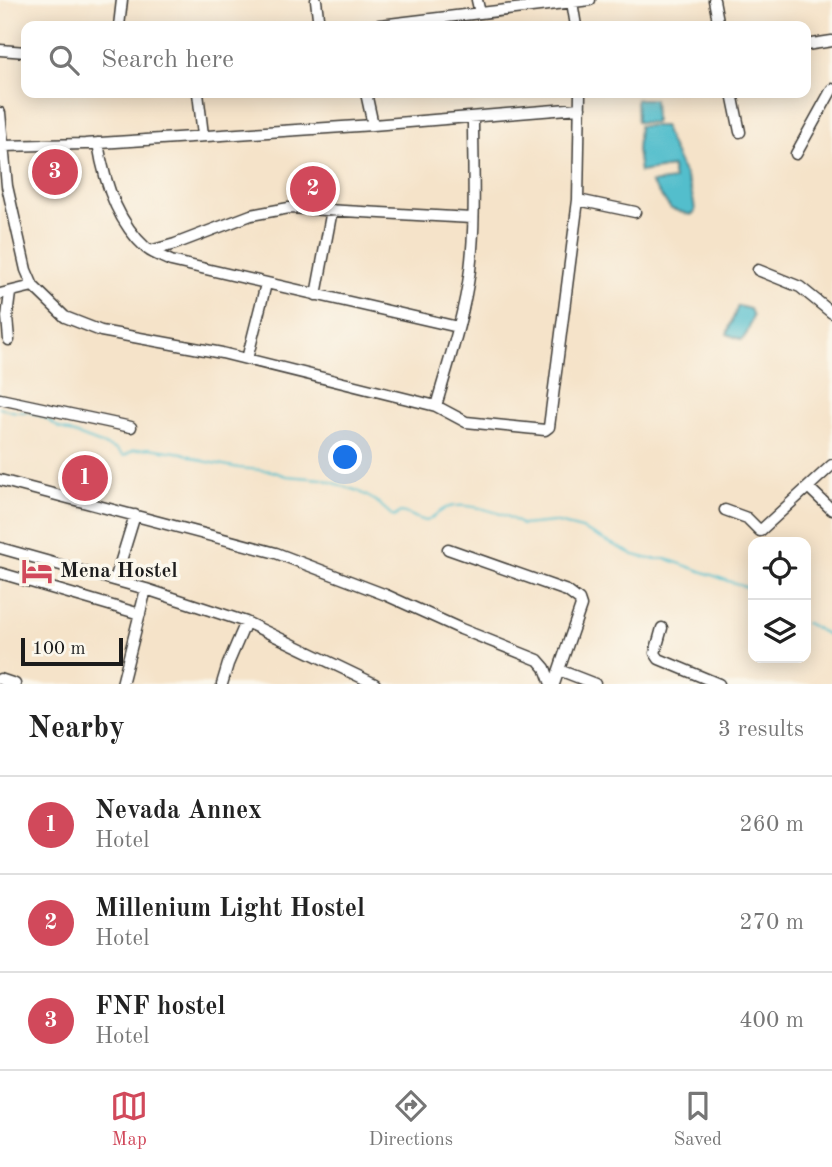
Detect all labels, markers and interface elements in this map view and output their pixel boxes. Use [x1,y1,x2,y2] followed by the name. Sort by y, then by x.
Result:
[21,21,811,98] search box
[45,41,83,79] icon: search
[101,47,234,73] text: Search here
[32,146,78,198] pin: 3
[290,163,336,215] pin: 2
[328,440,362,474] your location
[62,452,108,504] pin: 1
[748,537,811,663] map controls
[748,537,811,600] button: locate
[20,554,54,588] hotel icon: Mena Hostel
[60,561,178,582] place label: Mena Hostel
[748,600,811,663] button: layers
[21,635,122,667] scale bar
[32,640,85,659] text: 100 m
[28,714,125,744] text: Nearby
[718,718,804,741] text: 3 results
[95,798,262,824] text: Nevada Annex
[44,813,58,836] text: 1
[739,813,804,836] text: 260 m
[95,829,149,852] text: Hotel
[95,896,365,922] text: Millenium Light Hostel
[44,911,58,934] text: 2
[739,911,804,934] text: 270 m
[95,927,149,950] text: Hotel
[95,994,226,1020] text: FNF hostel
[44,1009,58,1032] text: 3
[739,1009,804,1032] text: 400 m
[95,1025,149,1048] text: Hotel
[110,1087,148,1152] tab: Map
[369,1087,453,1152] tab: Directions
[673,1087,722,1152] tab: Saved

